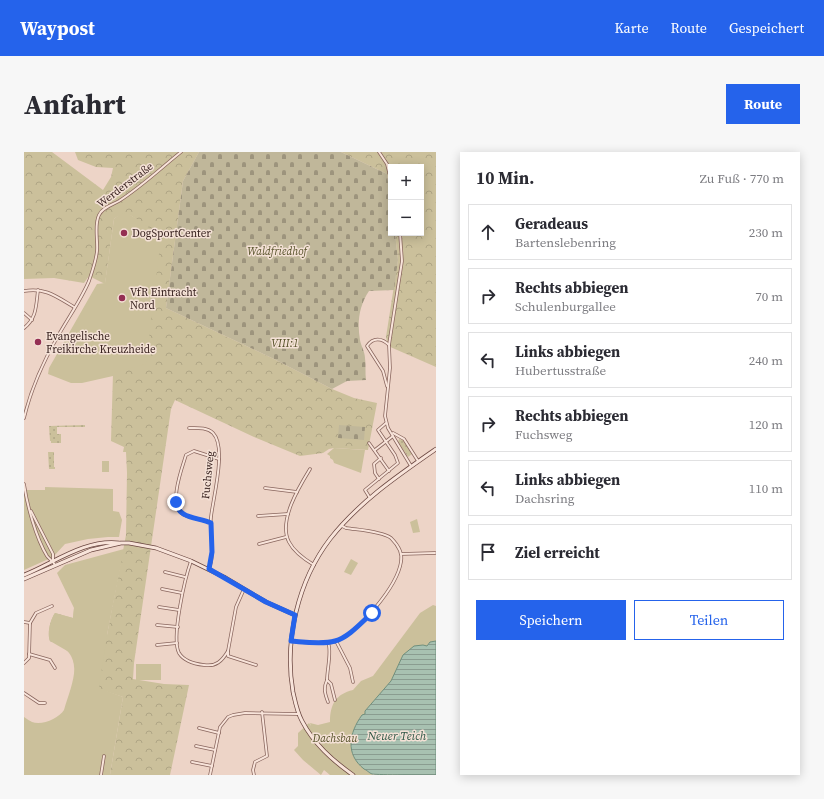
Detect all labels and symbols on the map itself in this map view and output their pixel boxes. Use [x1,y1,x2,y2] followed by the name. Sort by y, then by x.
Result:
[94,159,157,211] street label: Werderstraße
[132,226,211,241] place label: DogSportCenter
[119,228,129,238] marker: DogSportCenter
[247,244,310,259] park label: Waldfriedhof
[130,285,197,313] place label: VfR Eintracht Nord
[117,293,127,303] marker: VfR Eintracht Nord
[46,329,156,357] place label: Evangelische Freikirche Kreuzheide
[271,336,299,351] park label: VIII:1
[33,337,43,347] marker: Evangelische Freikirche Kreuzheide
[198,450,218,500] street label: Fuchsweg
[167,493,185,511] route end
[363,604,381,622] route start
[367,728,427,744] water label: Neuer Teich
[312,731,358,746] park label: Dachsbau

